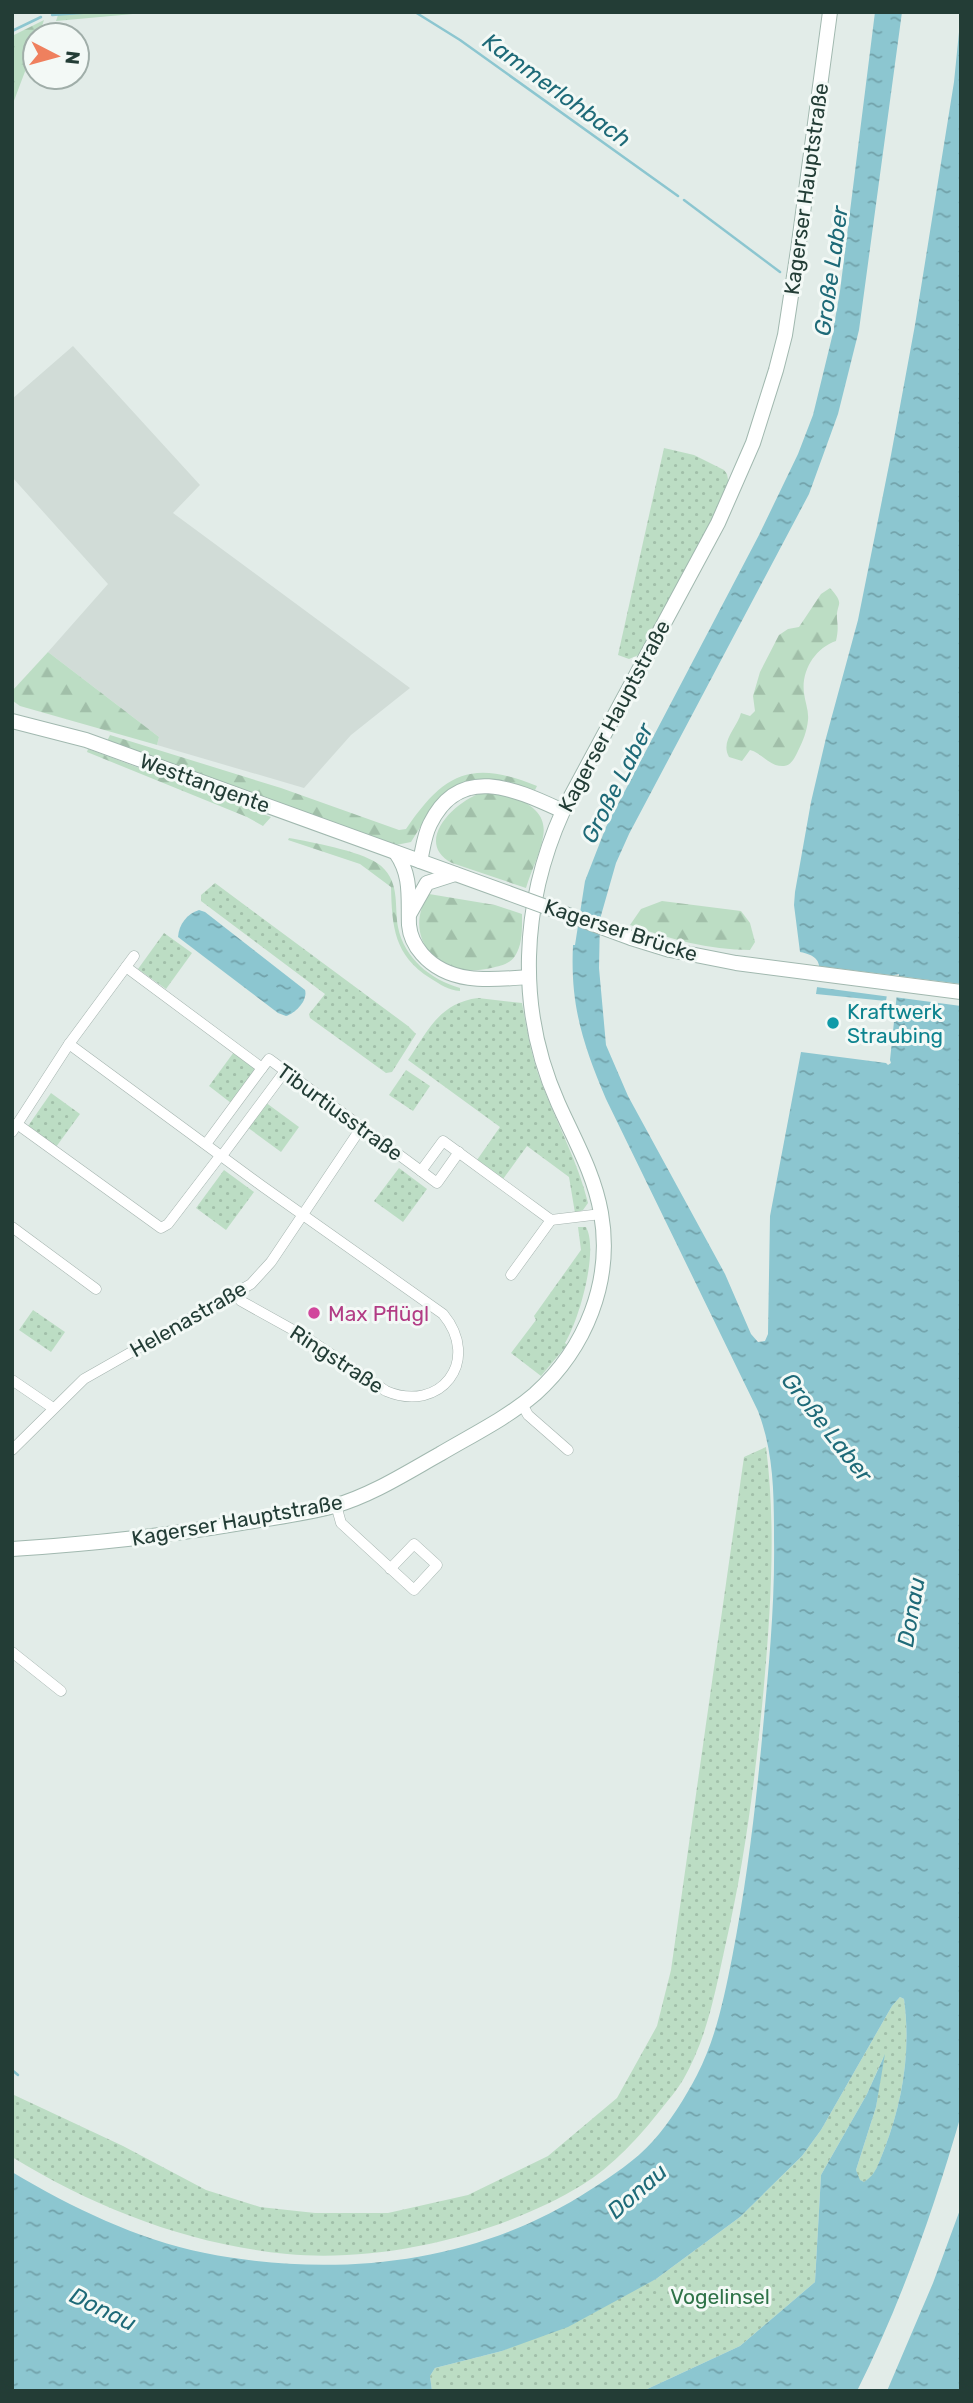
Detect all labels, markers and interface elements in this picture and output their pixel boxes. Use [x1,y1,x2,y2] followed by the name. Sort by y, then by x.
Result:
[21,21,91,91] north arrow
[477,27,637,153] water label: Kammerlohbach
[60,50,85,66] text: N
[779,81,833,297] street label: Kagerser Hauptstraße
[808,203,854,338] water label: Große Laber
[553,616,675,816] street label: Kagerser Hauptstraße
[575,717,660,848] water label: Große Laber
[137,748,273,818] street label: Westtangente
[541,893,701,967] street label: Kagerser Brücke
[847,999,943,1048] place label: Kraftwerk Straubing
[825,1015,841,1031] marker: Kraftwerk Straubing
[272,1058,408,1166] street label: Tiburtiusstraße
[125,1276,251,1362] street label: Helenastraße
[328,1301,429,1326] place label: Max Pflügl
[306,1305,322,1321] marker: Max Pflügl
[286,1320,388,1398] street label: Ringstraße
[776,1367,879,1488] water label: Große Laber
[130,1489,344,1551] street label: Kagerser Hauptstraße
[891,1575,931,1649] water label: Donau
[601,2157,673,2225] water label: Donau
[65,2281,141,2337] water label: Donau
[670,2284,770,2309] park label: Vogelinsel

